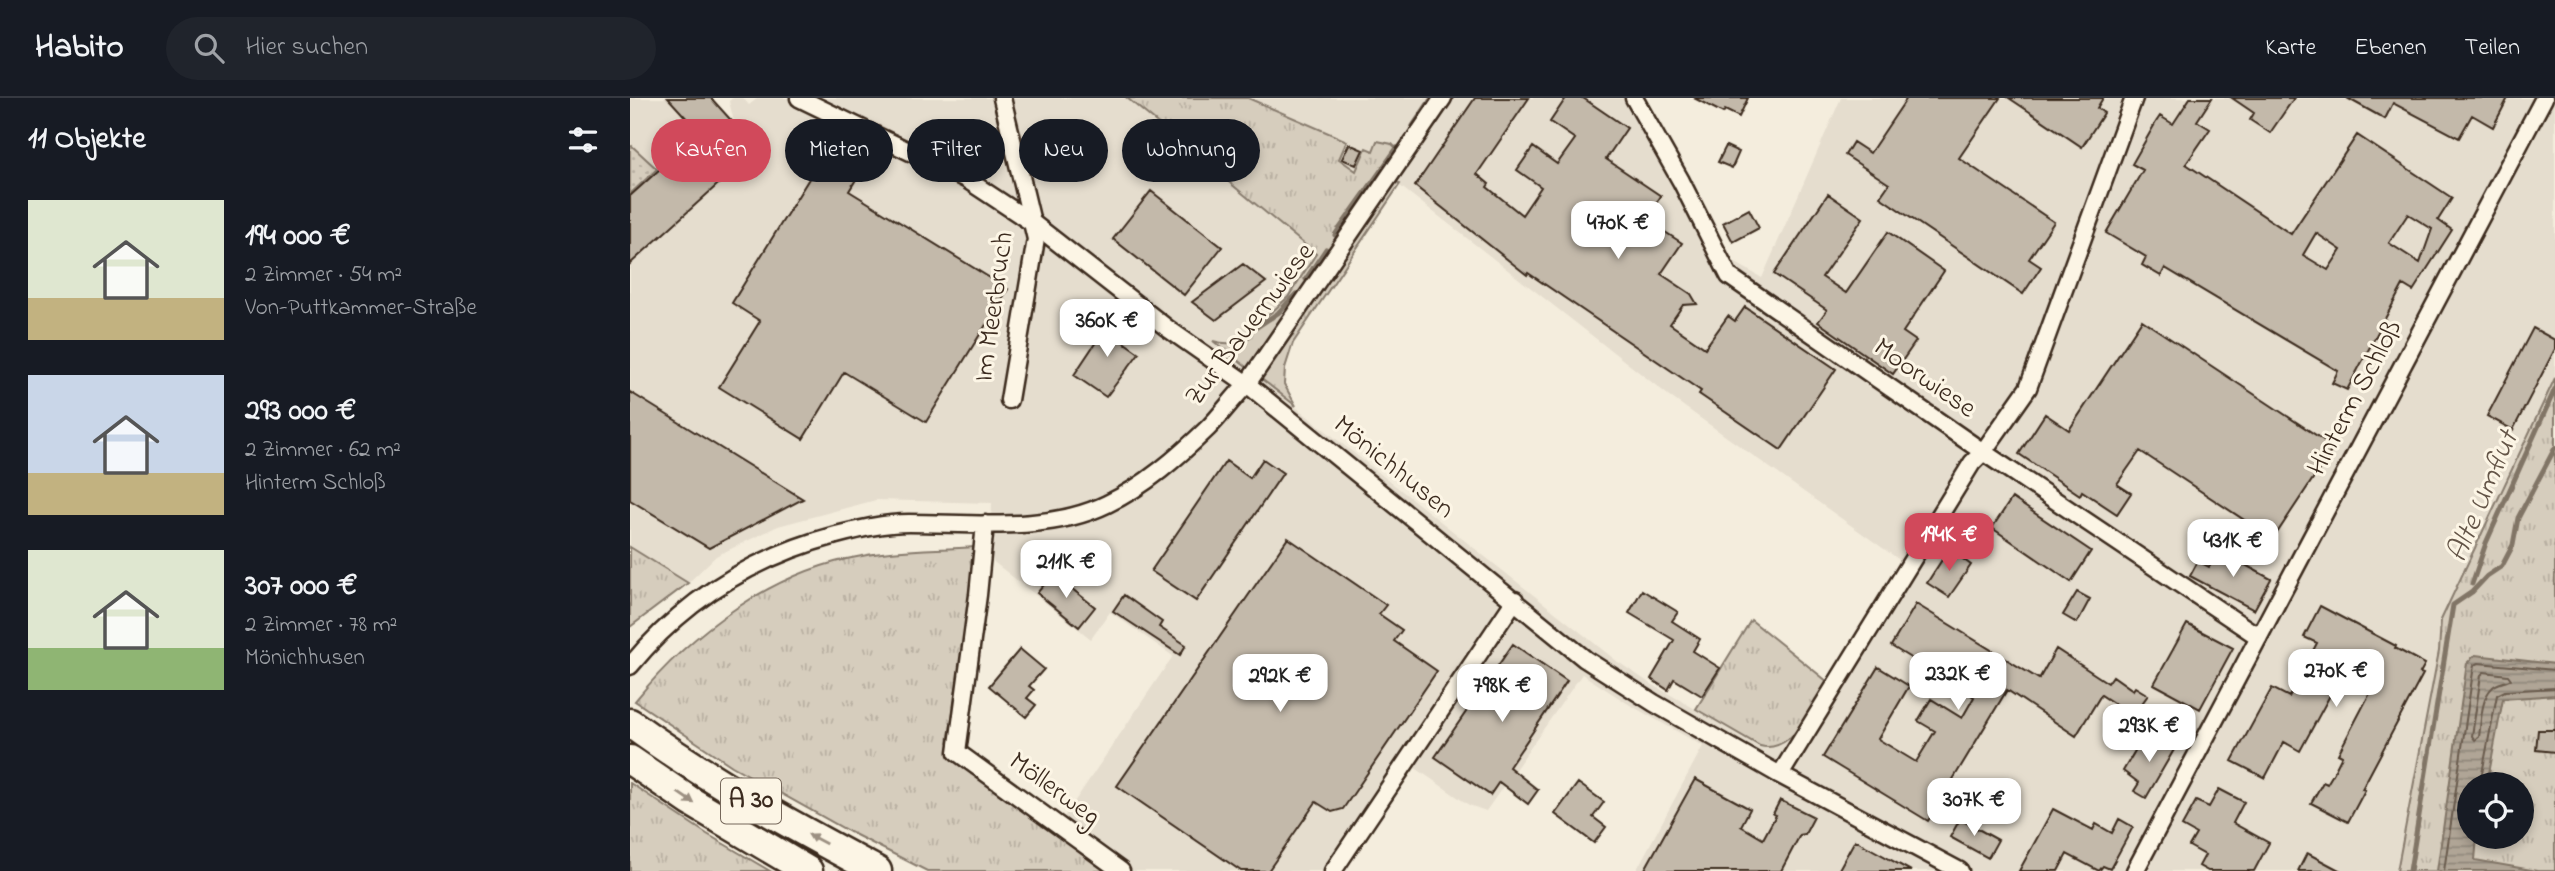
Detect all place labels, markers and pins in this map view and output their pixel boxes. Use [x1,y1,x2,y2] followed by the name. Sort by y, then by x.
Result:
[1561,202,1675,261] pin: 470K €
[1050,300,1164,359] pin: 360K €
[1892,514,2006,573] pin: 194K €
[2176,519,2290,579] pin: 431K €
[1009,540,1123,600] pin: 211K €
[2279,650,2393,709] pin: 270K €
[1901,652,2015,712] pin: 232K €
[1223,654,1337,714] pin: 292K €
[1445,664,1559,724] pin: 798K €
[2092,704,2206,764] pin: 293K €
[1917,778,2031,838] pin: 307K €

